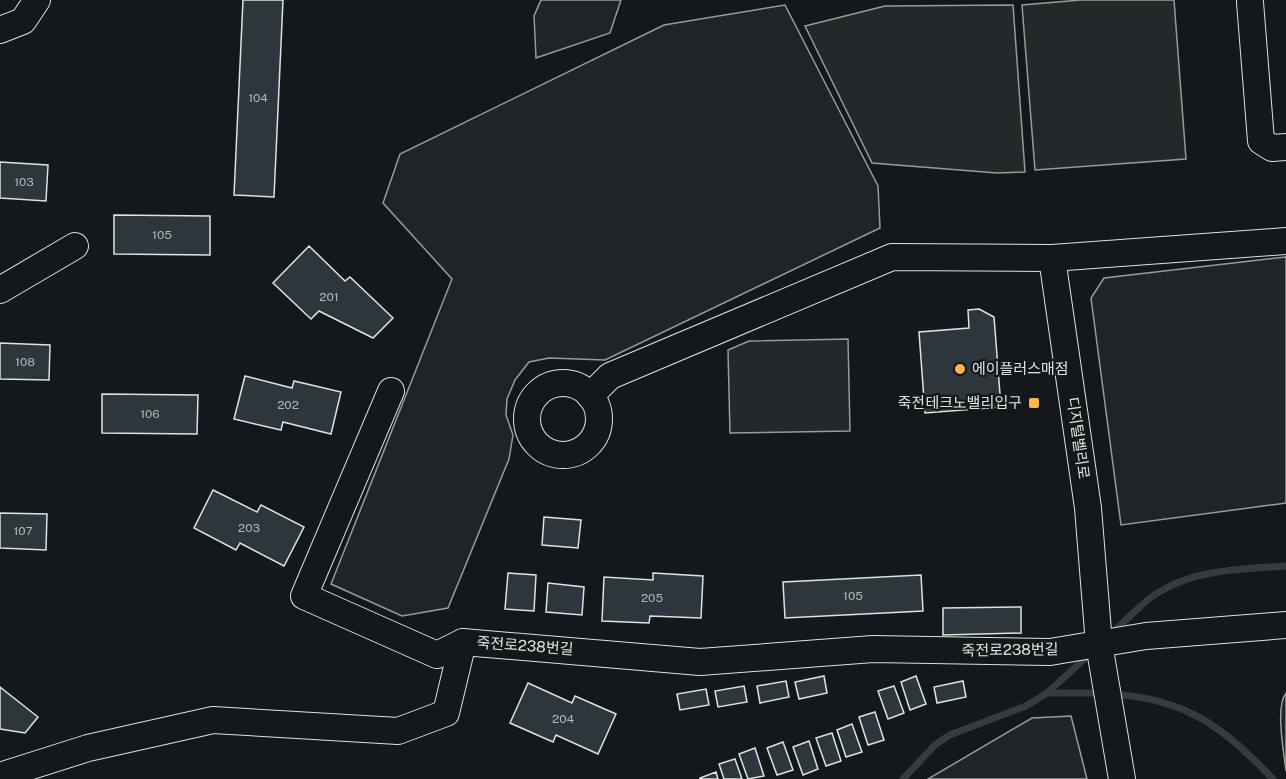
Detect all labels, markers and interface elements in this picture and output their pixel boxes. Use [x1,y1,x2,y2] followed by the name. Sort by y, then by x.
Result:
[248,91,268,105] house number: 104
[14,175,34,189] house number: 103
[152,228,172,242] house number: 105
[319,290,339,304] house number: 201
[15,355,35,369] house number: 108
[972,360,1069,377] place label: 에이플러스매점
[953,362,967,376] marker: 에이플러스매점
[898,394,1022,411] place label: 죽전테크노밸리입구
[1027,396,1041,410] marker: 죽전테크노밸리입구
[1064,396,1093,480] street label: 디지털벨리로
[277,398,299,412] house number: 202
[140,407,160,421] house number: 106
[238,521,260,535] house number: 203
[13,524,33,538] house number: 107
[843,589,863,603] house number: 105
[641,591,663,605] house number: 205
[476,634,574,657] street label: 죽전로238번길
[961,640,1059,659] street label: 죽전로238번길
[552,712,574,726] house number: 204

